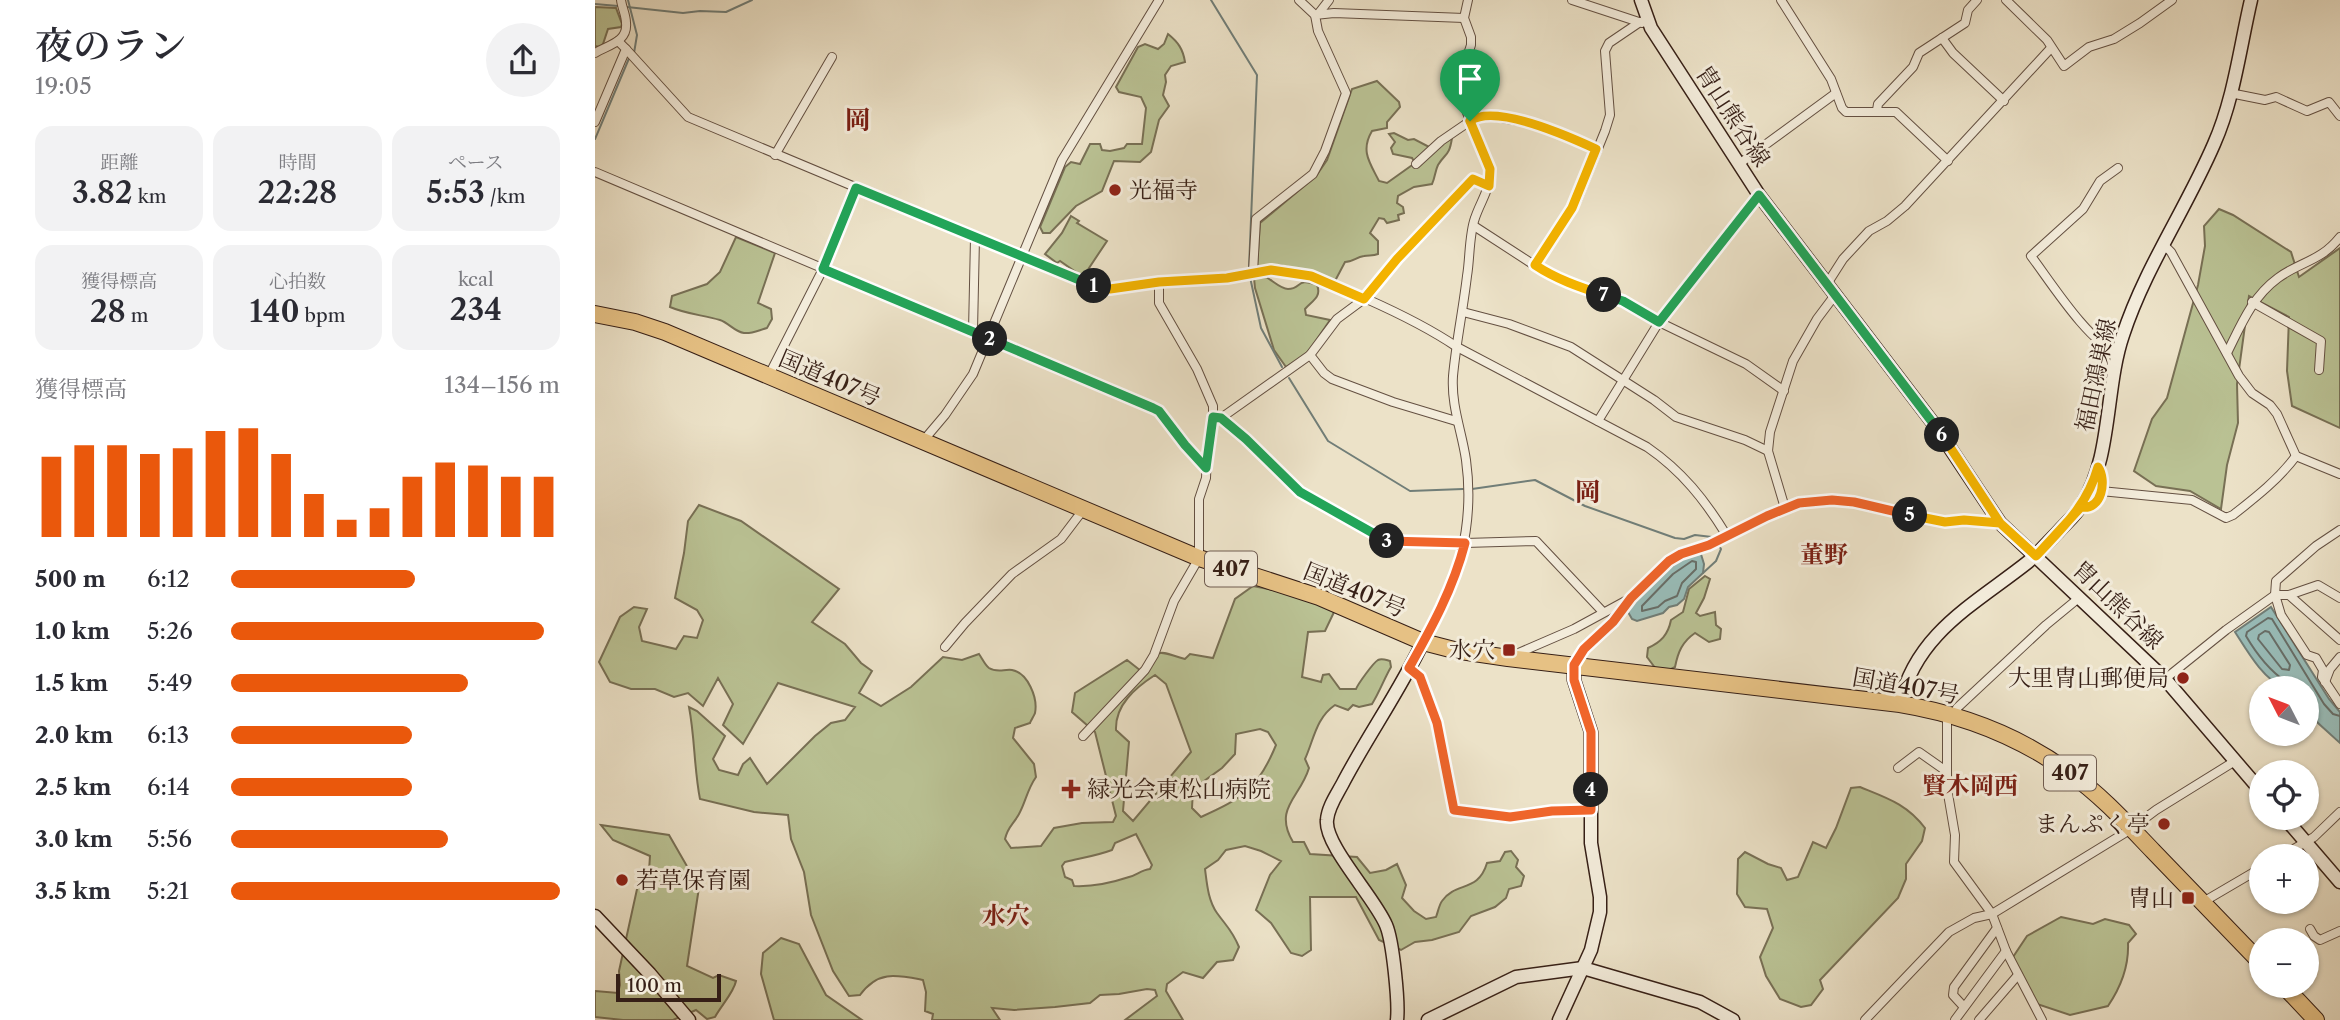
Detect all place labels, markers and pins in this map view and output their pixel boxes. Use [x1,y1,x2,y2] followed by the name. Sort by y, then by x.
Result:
[1440,49,1500,121] pin
[1129,176,1198,204] place label: 光福寺
[1107,182,1123,198] marker: 光福寺
[1077,268,1111,304] pin: 1
[1587,278,1621,312] pin: 7
[973,322,1007,356] pin: 2
[1925,418,1959,452] pin: 6
[1893,498,1927,532] pin: 5
[1369,524,1405,558] pin: 3
[1449,636,1495,664] place label: 水穴
[1501,642,1517,658] marker: 水穴
[2008,664,2169,692] place label: 大里冑山郵便局
[2175,670,2191,686] marker: 大里冑山郵便局
[1573,772,1609,808] pin: 4
[1087,775,1271,803] place label: 緑光会東松山病院
[1061,779,1081,799] marker: 緑光会東松山病院
[2035,810,2150,838] place label: まんぷく亭
[2156,816,2172,832] marker: まんぷく亭
[636,866,751,894] place label: 若草保育園
[614,872,630,888] marker: 若草保育園
[2128,884,2174,912] place label: 冑山
[2180,890,2196,906] marker: 冑山

